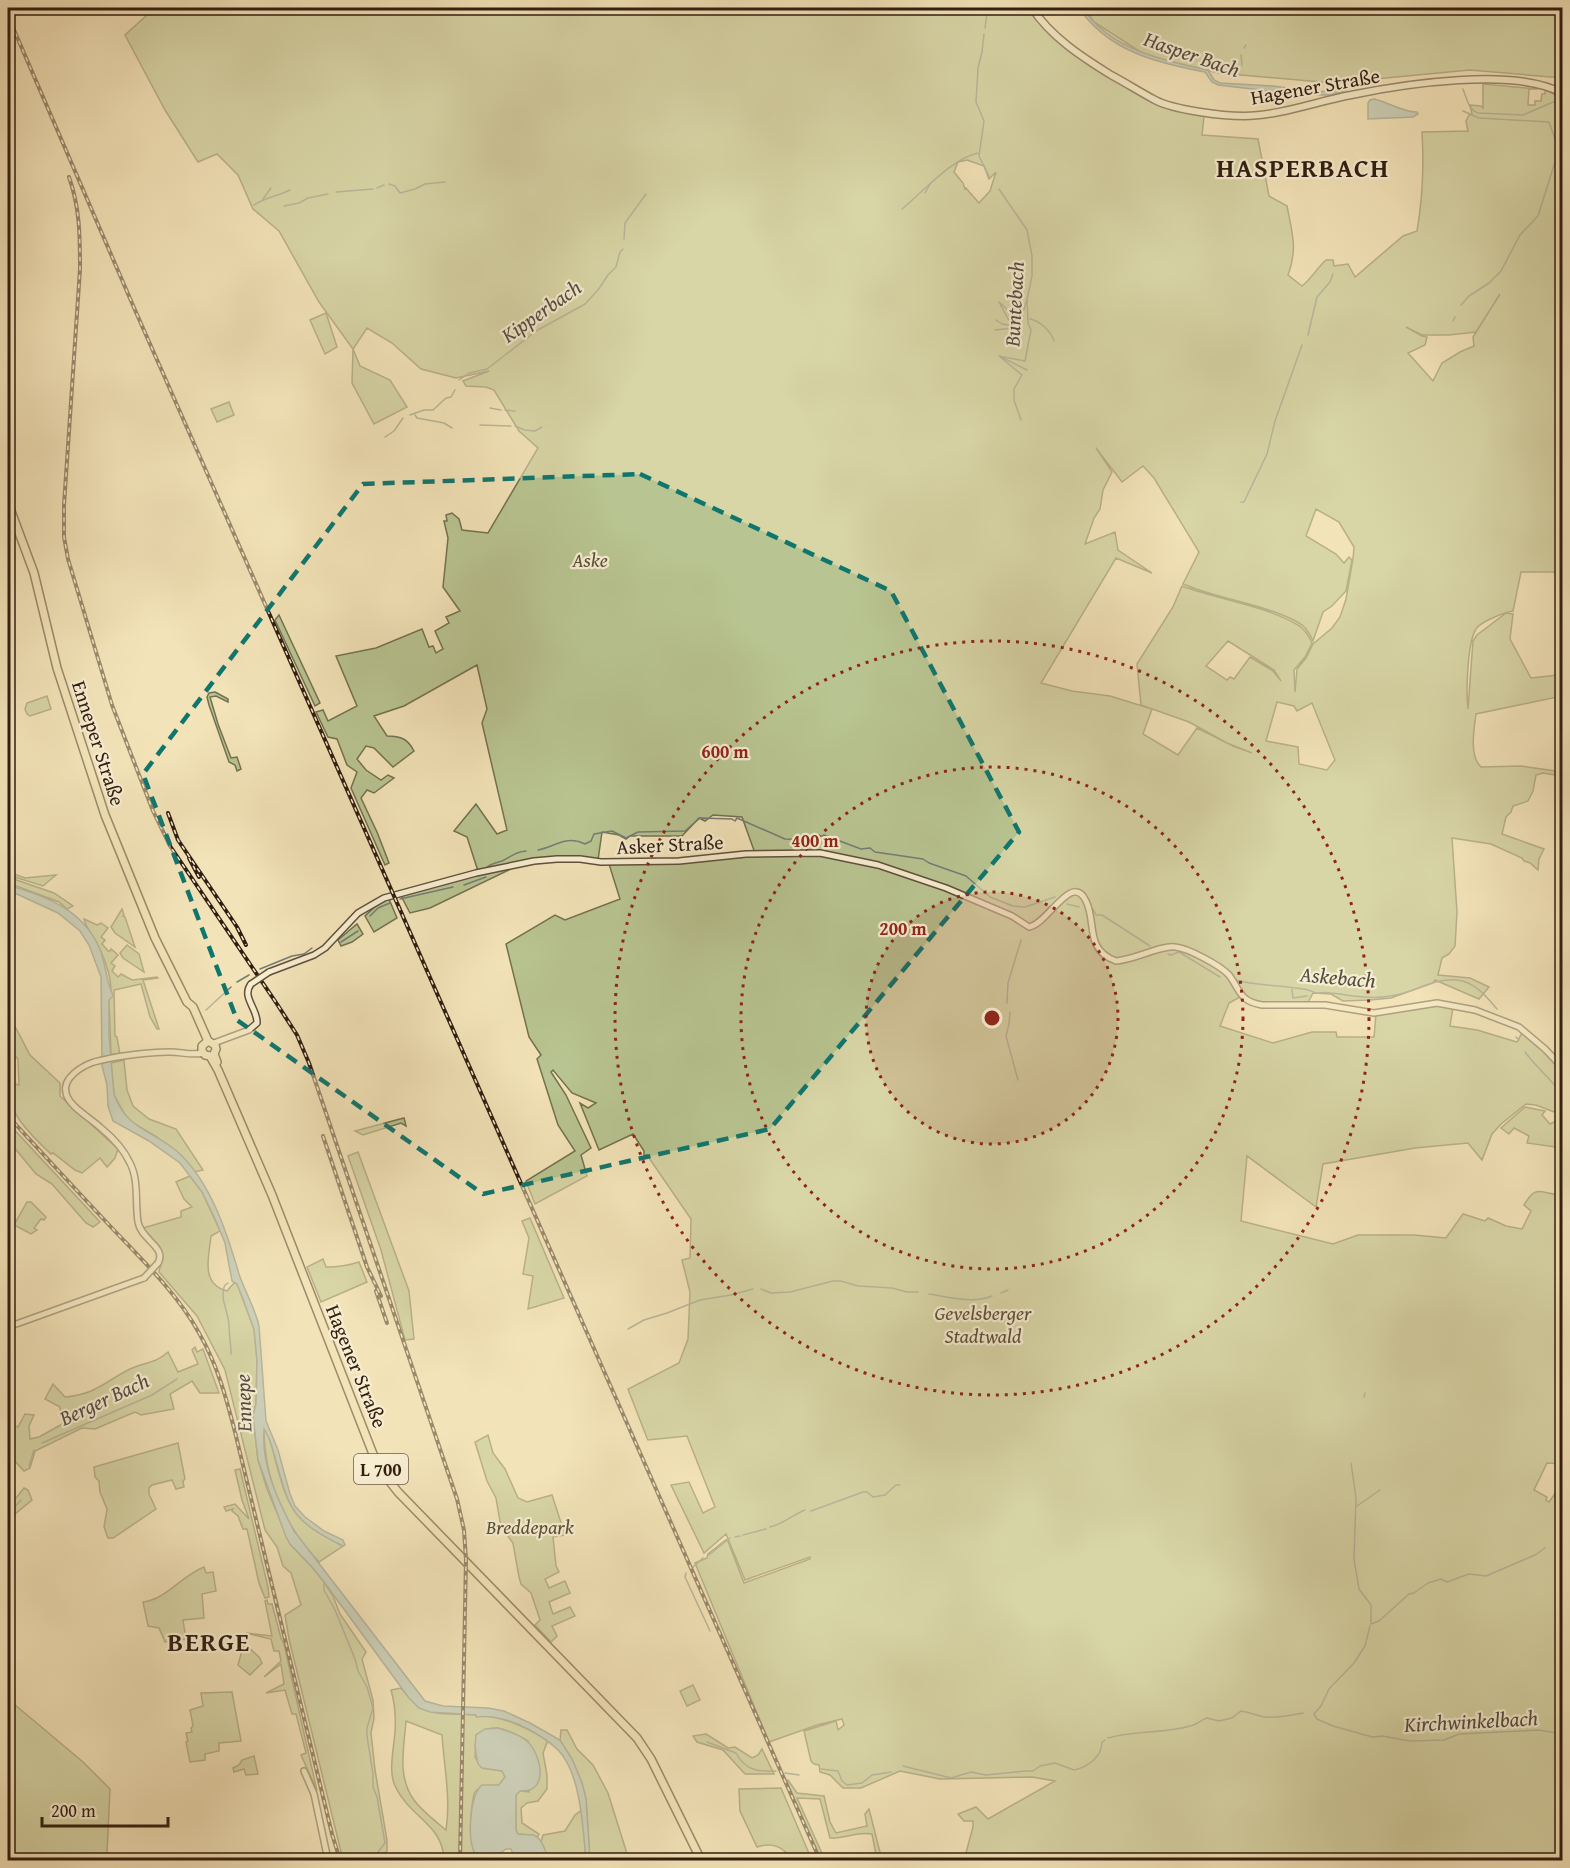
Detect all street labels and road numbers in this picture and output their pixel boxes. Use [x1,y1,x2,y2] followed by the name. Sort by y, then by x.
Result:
[1248,60,1382,112] street label: Hagener Straße
[65,677,133,809] street label: Enneper Straße
[616,827,724,861] street label: Asker Straße
[319,1300,395,1432] street label: Hagener Straße
[354,1454,408,1484] road number: L 700

